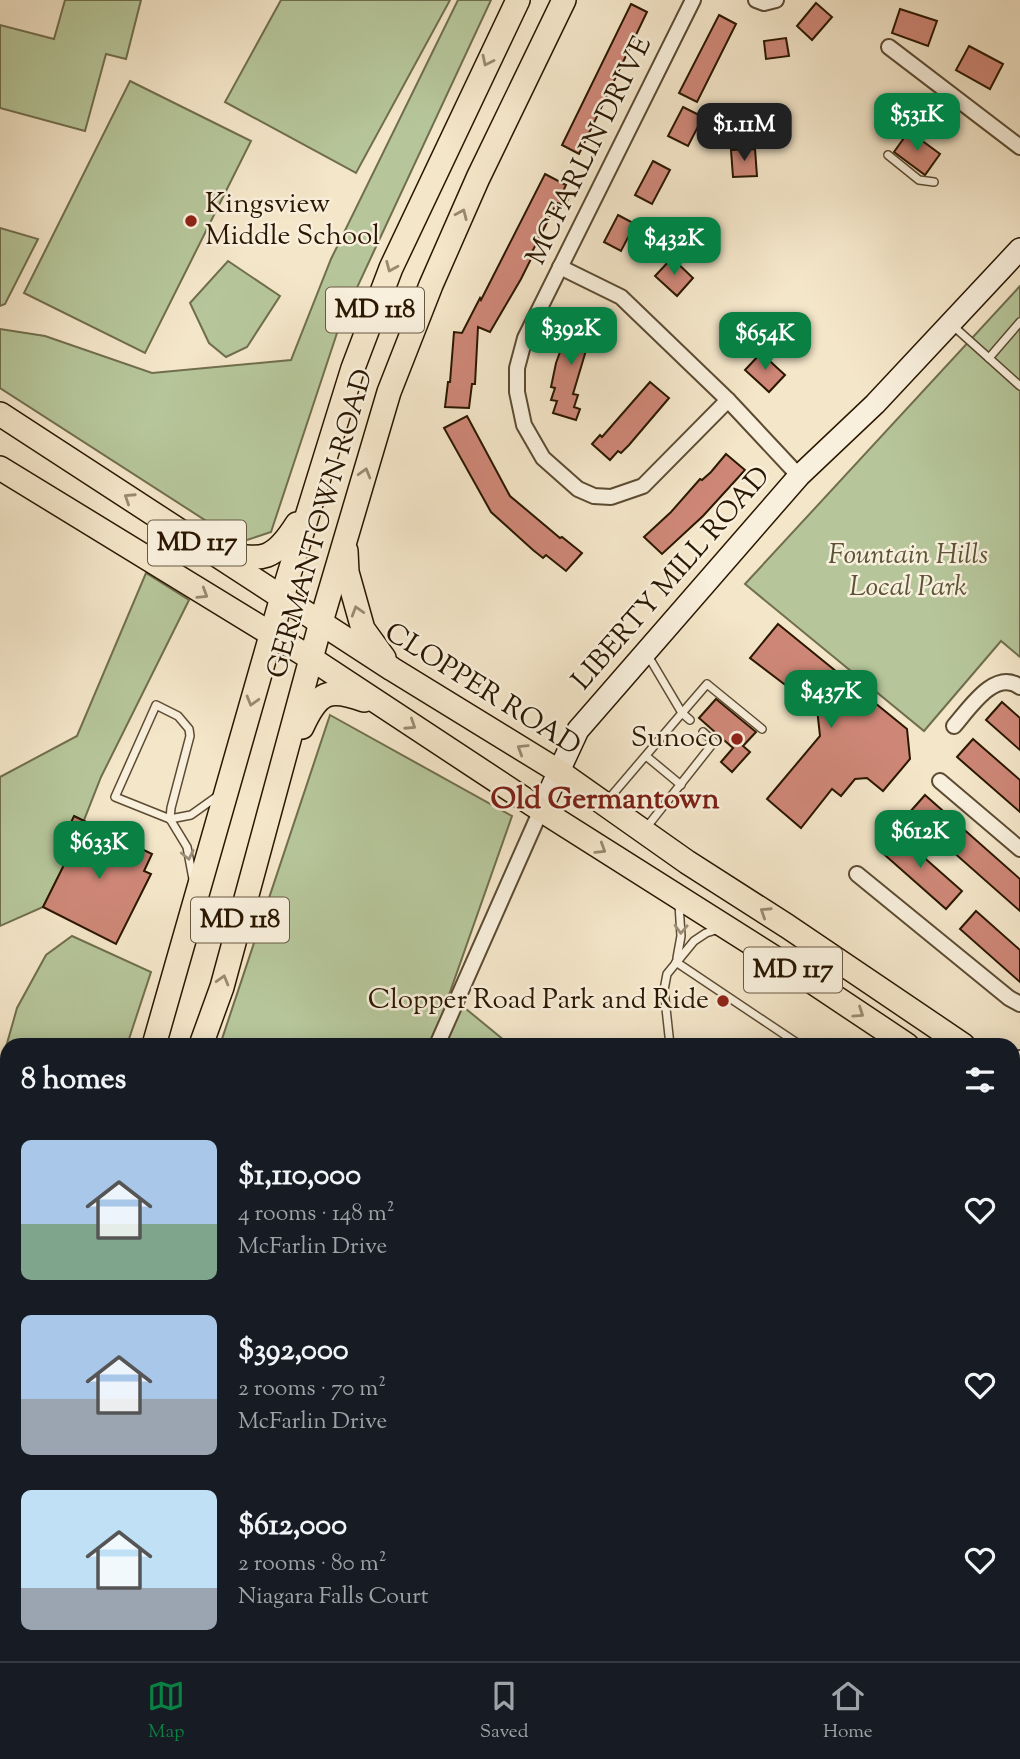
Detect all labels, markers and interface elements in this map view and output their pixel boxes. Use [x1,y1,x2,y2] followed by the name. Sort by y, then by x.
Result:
[517,30,663,272] street label: MCFARLIN DRIVE
[482,54,496,66] one-way arrow
[868,94,966,153] pin: $531K
[890,99,944,132] text: $531K
[687,104,801,163] pin: $1.11M
[713,109,775,142] text: $1.11M
[205,185,380,257] place label: Kingsview Middle School
[454,209,468,221] one-way arrow
[183,213,199,229] marker: Kingsview Middle School
[625,218,723,277] pin: $432K
[644,223,704,256] text: $432K
[386,261,400,273] one-way arrow
[326,288,424,332] road number: MD 118
[522,308,620,367] pin: $392K
[716,312,814,372] pin: $654K
[541,313,601,346] text: $392K
[735,318,795,351] text: $654K
[258,365,384,683] street label: GERMANTOWN ROAD
[563,458,781,700] street label: LIBERTY MILL ROAD
[356,467,371,479] one-way arrow
[124,494,137,507] one-way arrow
[148,520,246,566] road number: MD 117
[828,536,988,608] park label: Fountain Hills Local Park
[196,585,209,598] one-way arrow
[351,606,366,618] one-way arrow
[376,614,588,766] street label: CLOPPER ROAD
[782,670,880,730] pin: $437K
[800,676,862,709] text: $437K
[246,695,260,707] one-way arrow
[403,716,416,729] one-way arrow
[631,719,723,759] place label: Sunoco
[729,731,745,747] marker: Sunoco
[516,745,529,758] one-way arrow
[491,779,720,822] district label: Old Germantown
[871,810,969,870] pin: $612K
[891,816,949,849] text: $612K
[50,822,148,881] pin: $633K
[70,827,128,860] text: $633K
[594,840,607,853] one-way arrow
[179,849,194,861] one-way arrow
[191,897,289,942] road number: MD 118
[760,907,773,920] one-way arrow
[673,924,688,935] one-way arrow
[744,948,842,993] road number: MD 117
[215,974,230,986] one-way arrow
[368,981,709,1021] place label: Clopper Road Park and Ride
[715,993,731,1009] marker: Clopper Road Park and Ride
[851,1005,864,1018] one-way arrow
[21,1059,126,1102] text: 8 homes
[961,1061,999,1099] icon: filters
[238,1155,361,1198] text: $1,110,000
[77,1168,161,1252] icon: home
[961,1191,999,1229] icon: heart
[238,1198,395,1231] text: 4 rooms · 148 m²
[238,1231,387,1264] text: McFarlin Drive
[238,1330,349,1373] text: $392,000
[77,1343,161,1427] icon: home
[961,1366,999,1404] icon: heart
[238,1373,386,1406] text: 2 rooms · 70 m²
[238,1406,387,1439] text: McFarlin Drive
[238,1505,347,1548] text: $612,000
[77,1518,161,1602] icon: home
[961,1541,999,1579] icon: heart
[238,1548,386,1581] text: 2 rooms · 80 m²
[238,1581,429,1614] text: Niagara Falls Court
[147,1677,185,1746] tab: Map
[480,1677,528,1746] tab: Saved
[823,1677,873,1746] tab: Home

